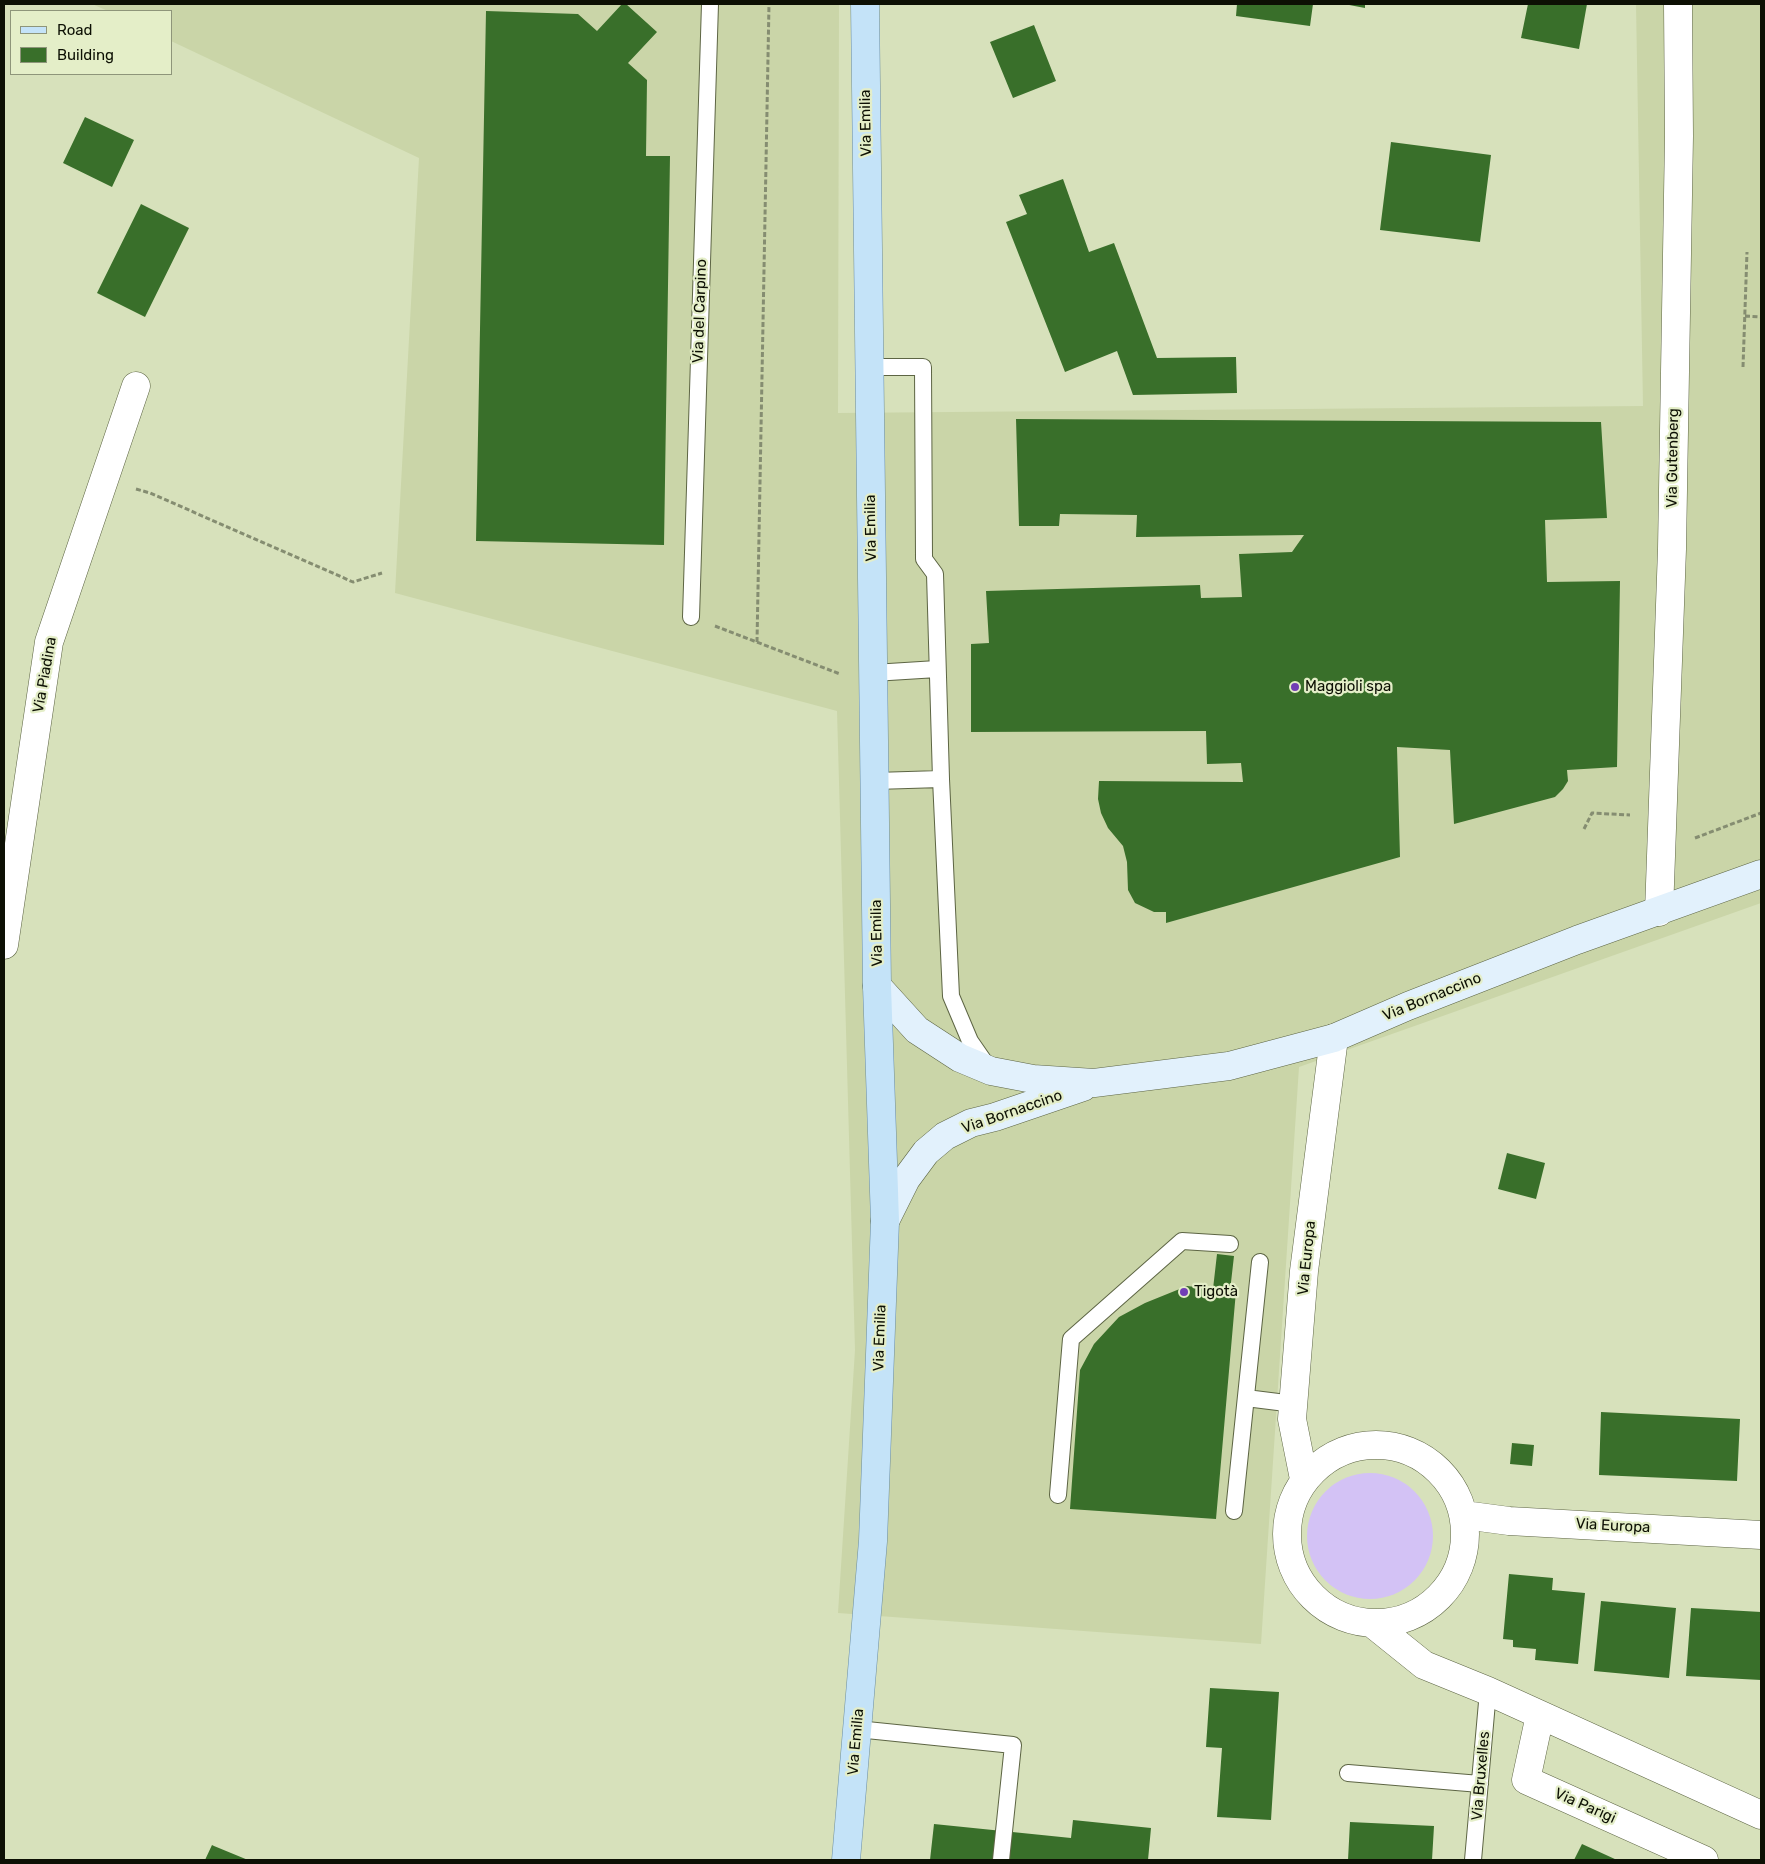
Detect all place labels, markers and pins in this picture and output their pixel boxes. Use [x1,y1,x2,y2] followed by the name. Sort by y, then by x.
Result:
[1305,678,1391,696] place label: Maggioli spa
[1289,681,1301,693] marker: Maggioli spa
[1194,1283,1238,1301] place label: Tigotà
[1178,1286,1190,1298] marker: Tigotà

